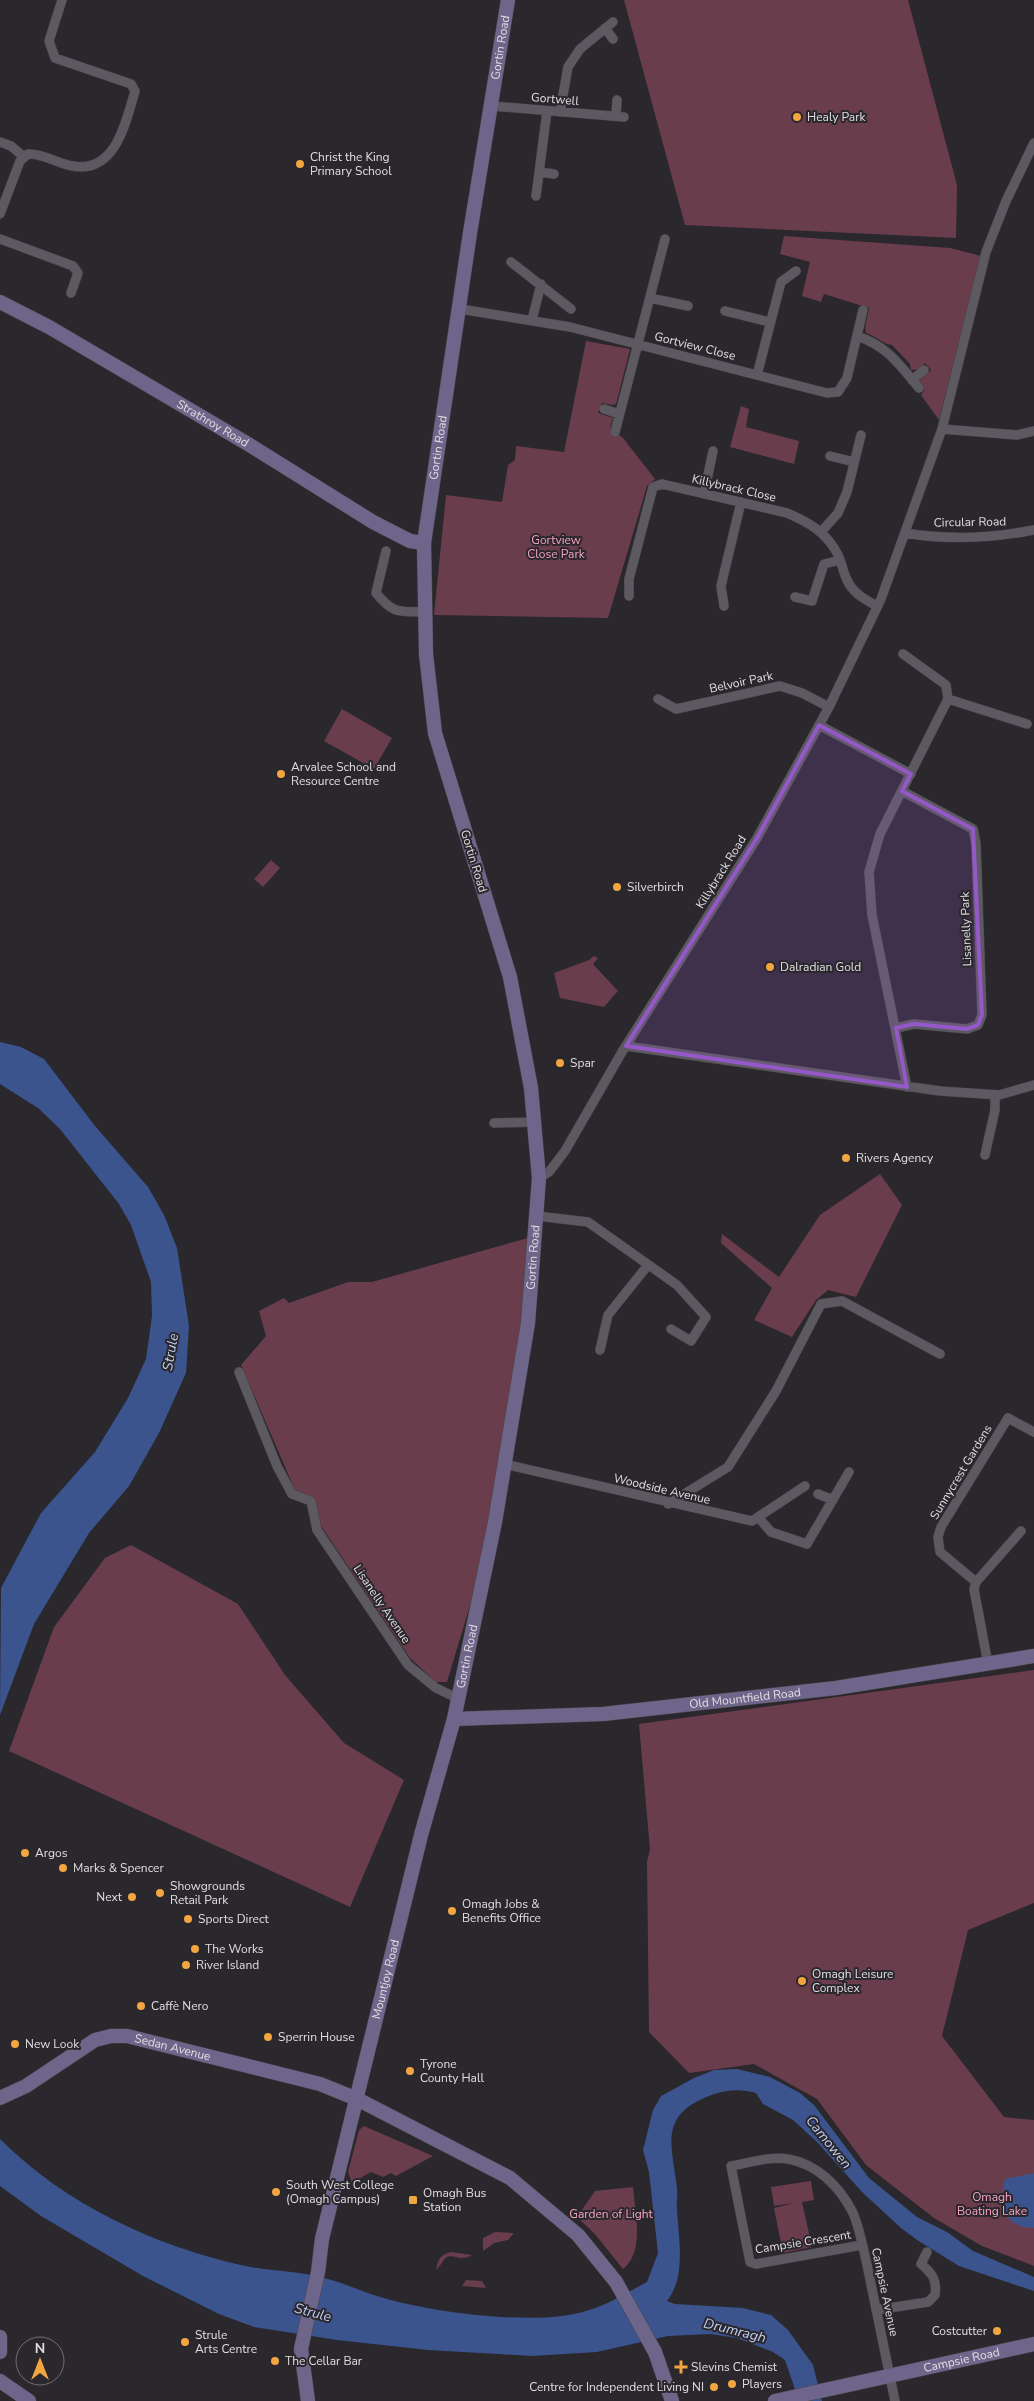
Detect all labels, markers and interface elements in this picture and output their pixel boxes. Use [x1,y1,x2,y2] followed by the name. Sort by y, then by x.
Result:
[487,14,513,81] street label: Gortin Road
[531,89,580,109] street label: Gortwell
[807,109,867,125] place label: Healy Park
[791,111,803,123] marker: Healy Park
[310,149,392,179] place label: Christ the King Primary School
[294,158,306,170] marker: Christ the King Primary School
[653,328,737,364] street label: Gortview Close
[174,396,252,451] street label: Strathroy Road
[425,414,451,481] street label: Gortin Road
[690,471,778,505] street label: Killybrack Close
[934,513,1006,531] street label: Circular Road
[527,532,586,562] park label: Gortview Close Park
[708,667,775,697] street label: Belvoir Park
[291,759,396,789] place label: Arvalee School and Resource Centre
[275,768,287,780] marker: Arvalee School and Resource Centre
[457,828,491,894] street label: Gortin Road
[692,832,750,912] street label: Killybrack Road
[627,879,684,895] place label: Silverbirch
[611,881,623,893] marker: Silverbirch
[957,890,975,967] street label: Lisanelly Park
[780,959,861,975] place label: Dalradian Gold
[764,961,776,973] marker: Dalradian Gold
[570,1055,596,1071] place label: Spar
[554,1057,566,1069] marker: Spar
[856,1150,934,1166] place label: Rivers Agency
[840,1152,852,1164] marker: Rivers Agency
[523,1224,543,1290] street label: Gortin Road
[158,1331,183,1372] water label: Strule
[926,1421,996,1522] street label: Sunnycrest Gardens
[612,1470,712,1508] street label: Woodside Avenue
[350,1562,414,1646] street label: Lisanelly Avenue
[453,1623,481,1690] street label: Gortin Road
[688,1684,802,1712] street label: Old Mountfield Road
[35,1845,68,1861] place label: Argos
[19,1847,31,1859] marker: Argos
[73,1860,164,1876] place label: Marks & Spencer
[57,1862,69,1874] marker: Marks & Spencer
[170,1878,245,1908] place label: Showgrounds Retail Park
[154,1887,166,1899] marker: Showgrounds Retail Park
[96,1889,123,1905] place label: Next
[126,1891,138,1903] marker: Next
[462,1896,541,1926] place label: Omagh Jobs & Benefits Office
[446,1905,458,1917] marker: Omagh Jobs & Benefits Office
[198,1911,270,1927] place label: Sports Direct
[182,1913,194,1925] marker: Sports Direct
[368,1938,403,2021] street label: Mountjoy Road
[205,1941,264,1957] place label: The Works
[189,1943,201,1955] marker: The Works
[196,1957,259,1973] place label: River Island
[180,1959,192,1971] marker: River Island
[812,1966,894,1996] place label: Omagh Leisure Complex
[796,1975,808,1987] marker: Omagh Leisure Complex
[151,1998,209,2014] place label: Caffè Nero
[135,2000,147,2012] marker: Caffè Nero
[278,2029,355,2045] place label: Sperrin House
[133,2030,212,2065] street label: Sedan Avenue
[262,2031,274,2043] marker: Sperrin House
[25,2036,80,2052] place label: New Look
[9,2038,21,2050] marker: New Look
[420,2056,484,2086] place label: Tyrone County Hall
[404,2065,416,2077] marker: Tyrone County Hall
[801,2112,856,2173] water label: Camowen
[286,2177,394,2207] place label: South West College (Omagh Campus)
[423,2185,487,2215] place label: Omagh Bus Station
[270,2186,282,2198] marker: South West College (Omagh Campus)
[957,2189,1027,2219] park label: Omagh Boating Lake
[407,2194,419,2206] marker: Omagh Bus Station
[569,2206,654,2222] park label: Garden of Light
[754,2226,853,2257] street label: Campsie Crescent
[868,2246,902,2338] street label: Campsie Avenue
[292,2298,334,2327] water label: Strule
[702,2314,768,2347] water label: Drumragh
[932,2323,988,2339] place label: Costcutter
[991,2325,1003,2337] marker: Costcutter
[195,2327,257,2357] place label: Strule Arts Centre
[15,2336,65,2386] north arrow
[179,2336,191,2348] marker: Strule Arts Centre
[35,2339,45,2358] text: N
[922,2344,1001,2376] street label: Campsie Road
[285,2353,363,2369] place label: The Cellar Bar
[269,2355,281,2367] marker: The Cellar Bar
[691,2359,778,2375] place label: Slevins Chemist
[675,2361,687,2373] marker: Slevins Chemist
[742,2376,782,2392] place label: Players
[726,2378,738,2390] marker: Players
[529,2379,704,2395] place label: Centre for Independent Living NI
[708,2381,720,2393] marker: Centre for Independent Living NI

